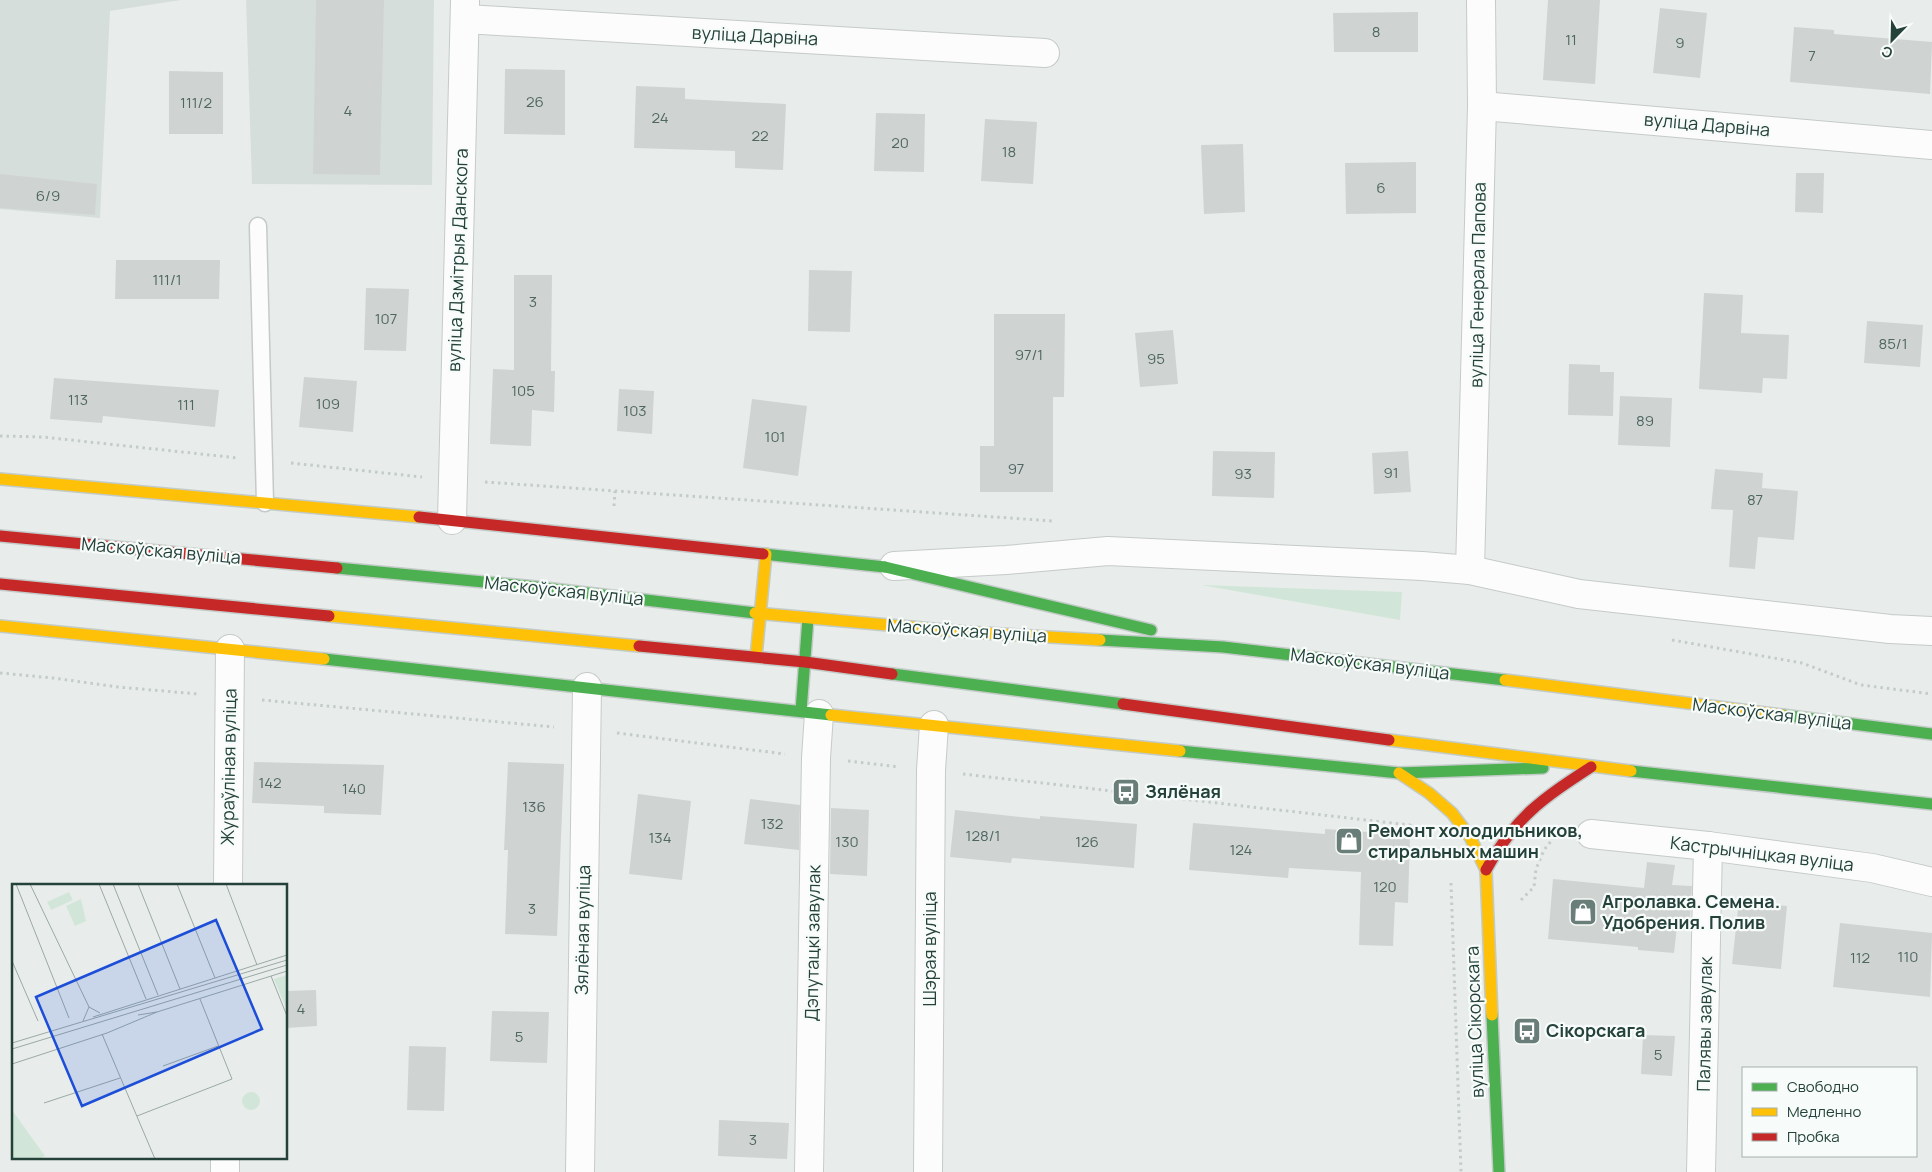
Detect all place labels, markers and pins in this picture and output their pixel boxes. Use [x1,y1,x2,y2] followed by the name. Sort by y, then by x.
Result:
[1111,777,1141,807] bus stop icon: Зялёная
[1145,779,1221,803] place label: Зялёная
[1368,818,1583,863] place label: Ремонт холодильников, стиральных машин
[1334,826,1364,856] shop icon: Ремонт холодильников, стиральных машин
[1602,889,1780,934] place label: Агролавка. Семена. Удобрения. Полив
[1568,897,1598,927] shop icon: Агролавка. Семена. Удобрения. Полив
[1512,1016,1542,1046] bus stop icon: Сікорскага
[1546,1018,1645,1042] place label: Сікорскага

